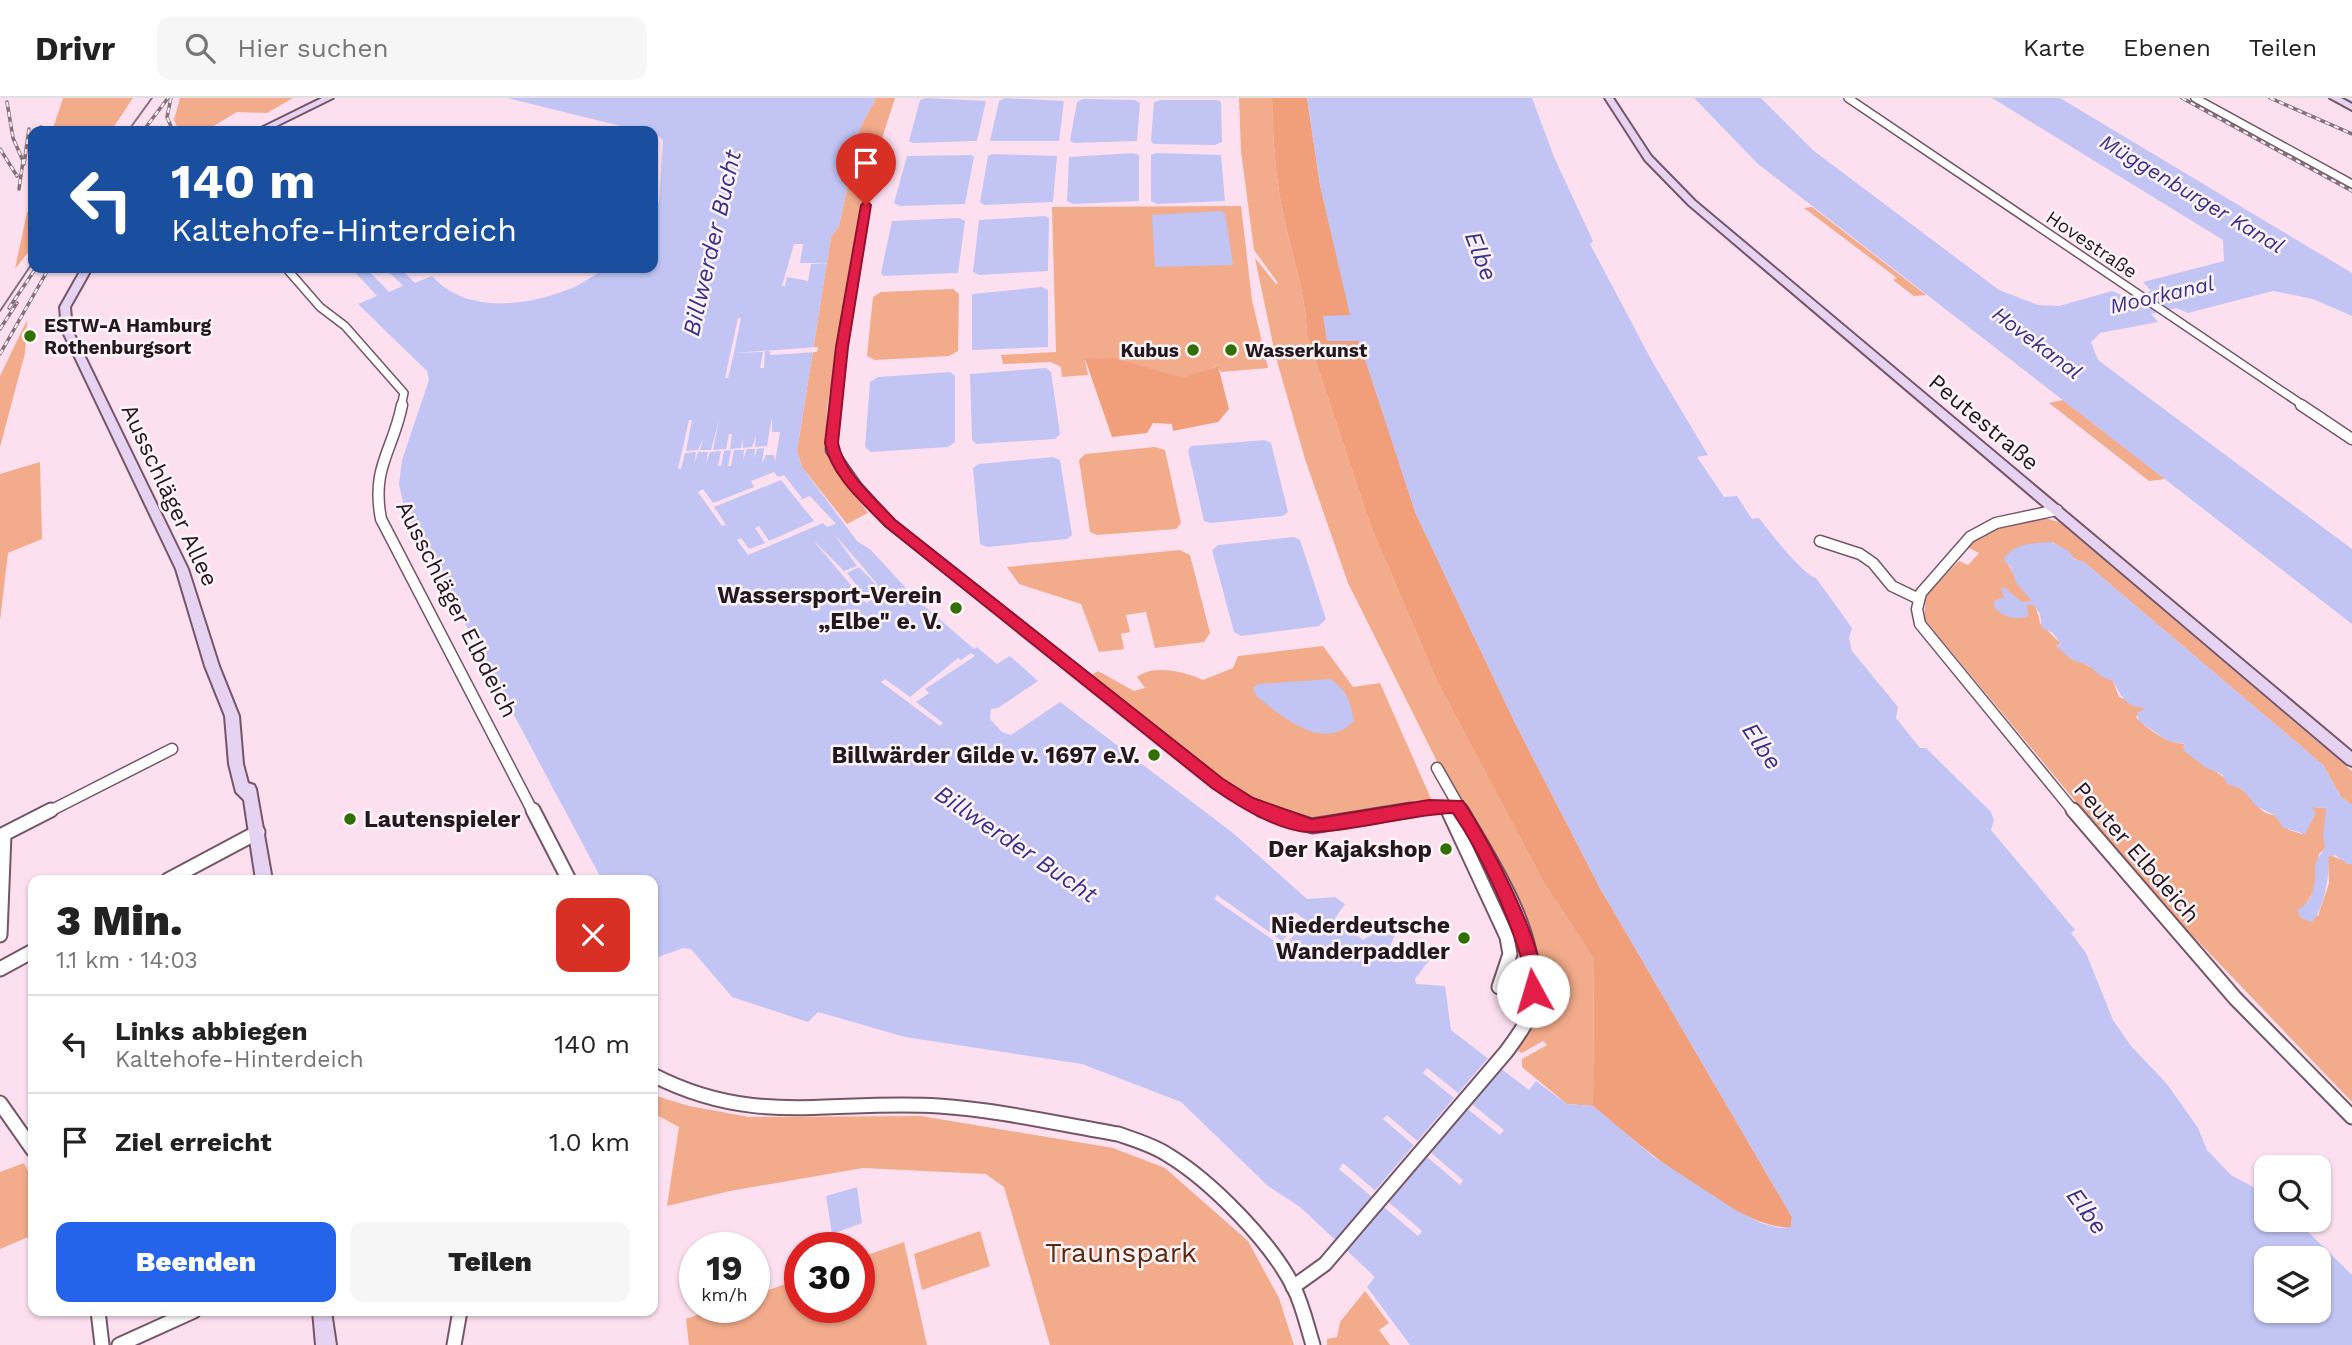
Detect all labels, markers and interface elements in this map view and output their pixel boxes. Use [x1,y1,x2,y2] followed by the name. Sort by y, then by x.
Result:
[157,17,647,80] search box
[35,29,115,68] text: Drivr
[181,29,219,67] icon: search
[237,33,389,63] text: Hier suchen
[2023,34,2085,62] text: Karte
[2123,34,2211,62] text: Ebenen
[2249,34,2317,62] text: Teilen
[2096,129,2289,258] water label: Müggenburger Kanal
[836,133,896,205] pin
[847,144,885,182] icon: arrive
[677,146,747,339] water label: Billwerder Bucht
[171,152,315,210] text: 140 m
[56,154,147,245] icon: left
[2042,206,2142,283] street label: Hovestraße
[171,211,517,249] text: Kaltehofe-Hinterdeich
[1459,227,1503,285] water label: Elbe
[2107,270,2216,319] water label: Moorkanal
[1988,301,2087,384] water label: Hovekanal
[44,314,212,359] place label: ESTW-A Hamburg Rothenburgsort
[22,328,38,344] marker: ESTW-A Hamburg Rothenburgsort
[1120,339,1179,362] place label: Kubus
[1245,339,1368,362] place label: Wasserkunst
[1185,342,1201,358] marker: Kubus
[1223,342,1239,358] marker: Wasserkunst
[1923,368,2044,476] street label: Peutestraße
[116,400,224,590] street label: Ausschläger Allee
[390,496,523,722] street label: Ausschläger Elbdeich
[717,582,942,635] place label: Wassersport-Verein „Elbe" e. V.
[948,600,964,616] marker: Wassersport-Verein „Elbe" e. V.
[1736,717,1788,775] water label: Elbe
[832,742,1140,769] place label: Billwärder Gilde v. 1697 e.V.
[1146,747,1162,763] marker: Billwärder Gilde v. 1697 e.V.
[2068,776,2205,928] street label: Peuter Elbdeich
[930,779,1104,909] water label: Billwerder Bucht
[364,806,521,833] place label: Lautenspieler
[342,811,358,827] marker: Lautenspieler
[1268,836,1432,863] place label: Der Kajakshop
[1438,841,1454,857] marker: Der Kajakshop
[56,896,183,945] text: 3 Min.
[556,898,630,972] button: close
[1271,912,1450,965] place label: Niederdeutsche Wanderpaddler
[1456,930,1472,946] marker: Niederdeutsche Wanderpaddler
[56,947,198,974] text: 1.1 km · 14:03
[1496,954,1570,1028] position arrow
[115,1016,308,1046] text: Links abbiegen
[56,1025,94,1063] icon: left
[554,1029,630,1059] text: 140 m
[115,1046,364,1073] text: Kaltehofe-Hinterdeich
[56,1123,94,1161] icon: arrive
[115,1127,272,1157] text: Ziel erreicht
[549,1127,630,1157] text: 1.0 km
[2254,1155,2331,1323] map controls
[2254,1155,2331,1232] button: search
[2061,1182,2113,1240] water label: Elbe
[56,1222,336,1302] button: Beenden
[350,1222,630,1302] button: Teilen
[784,1232,875,1323] speed limit sign: 30
[1045,1236,1197,1269] park label: Traunspark
[2254,1246,2331,1323] button: layers
[706,1247,743,1289] text: 19
[701,1284,748,1305] text: km/h

